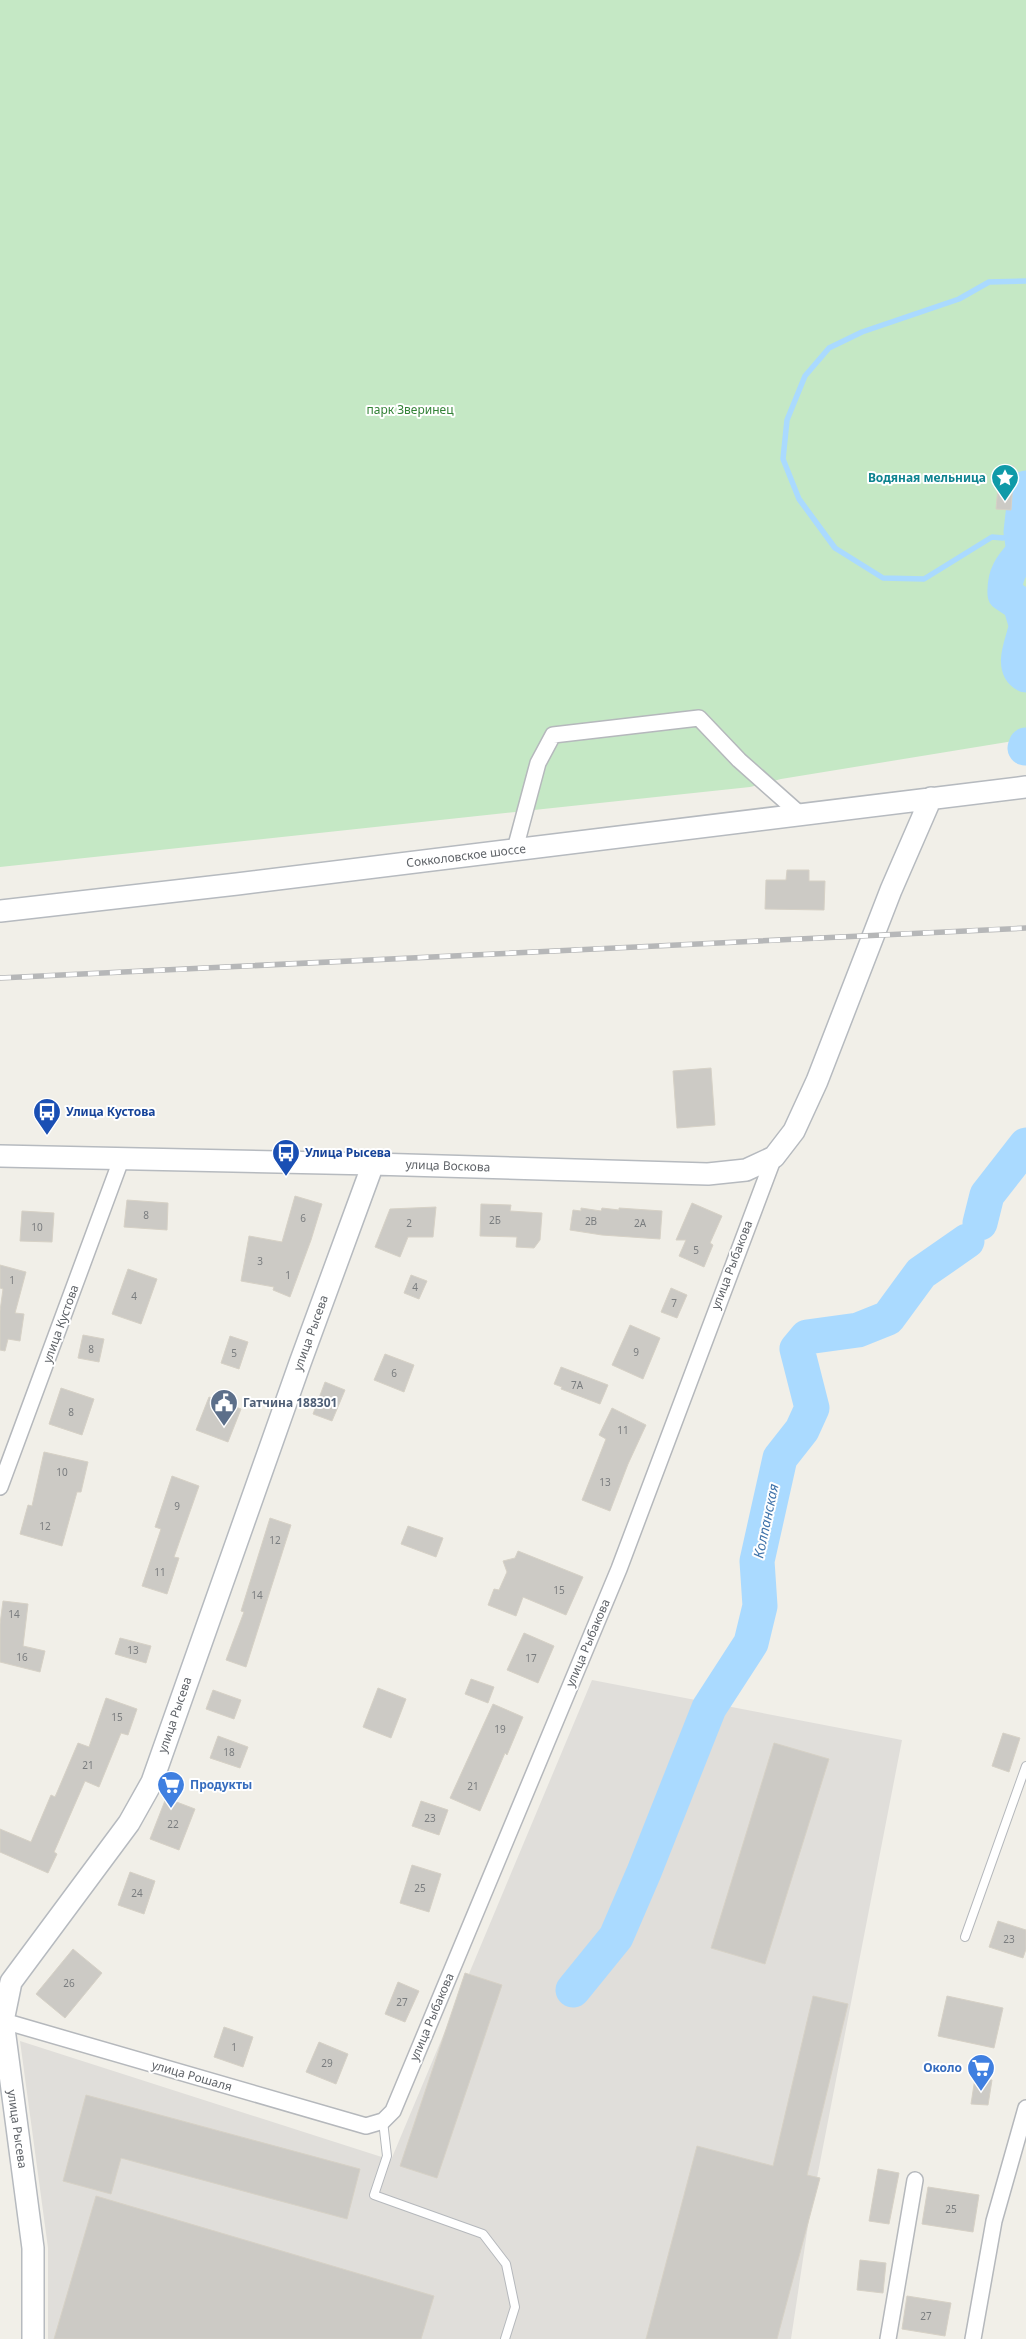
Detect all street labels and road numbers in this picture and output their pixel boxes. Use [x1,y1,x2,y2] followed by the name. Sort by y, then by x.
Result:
[405,840,527,871] street label: Сокколовское шоссе
[405,1156,491,1175] street label: улица Воскова
[707,1218,756,1312] street label: улица Рыбакова
[38,1282,83,1365] street label: улица Кустова
[289,1293,332,1373] street label: улица Рысева
[561,1596,614,1689] street label: улица Рыбакова
[154,1675,195,1755] street label: улица Рысева
[405,1970,458,2063] street label: улица Рыбакова
[150,2056,234,2095] street label: улица Рошаля
[4,2088,31,2169] street label: улица Рысева

